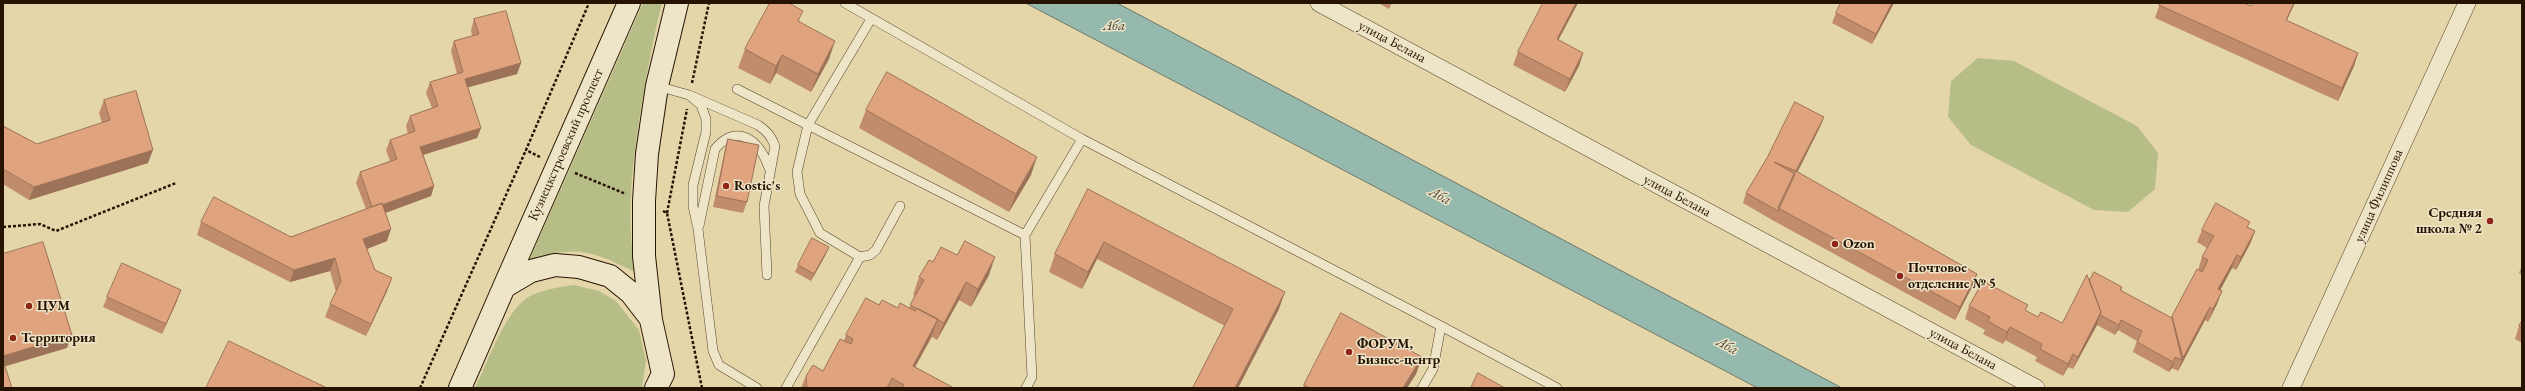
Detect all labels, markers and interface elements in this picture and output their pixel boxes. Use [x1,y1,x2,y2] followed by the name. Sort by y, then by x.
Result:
[1103,17,1125,35] water label: Аба
[1355,17,1429,67] street label: улица Белана
[525,66,607,224] street label: Кузнецкстроевский проспект
[2351,147,2407,245] street label: улица Филиппова
[1640,171,1714,221] street label: улица Белана
[734,178,780,194] place label: Rostic's
[721,181,731,191] marker: Rostic's
[1426,183,1454,209] water label: Аба
[2416,205,2482,238] place label: Средняя школа № 2
[2485,216,2495,226] marker: Средняя школа № 2
[1843,236,1875,252] place label: Ozon
[1830,239,1840,249] marker: Ozon
[1908,260,1996,292] place label: Почтовое отделение № 5
[1895,271,1905,281] marker: Почтовое отделение № 5
[37,298,70,314] place label: ЦУМ
[24,301,34,311] marker: ЦУМ
[1926,324,2000,374] street label: улица Белана
[21,330,96,346] place label: Территория
[8,333,18,343] marker: Территория
[1713,333,1741,359] water label: Аба
[1357,336,1440,368] place label: ФОРУМ, Бизнес-центр
[1344,347,1354,357] marker: ФОРУМ, Бизнес-центр

